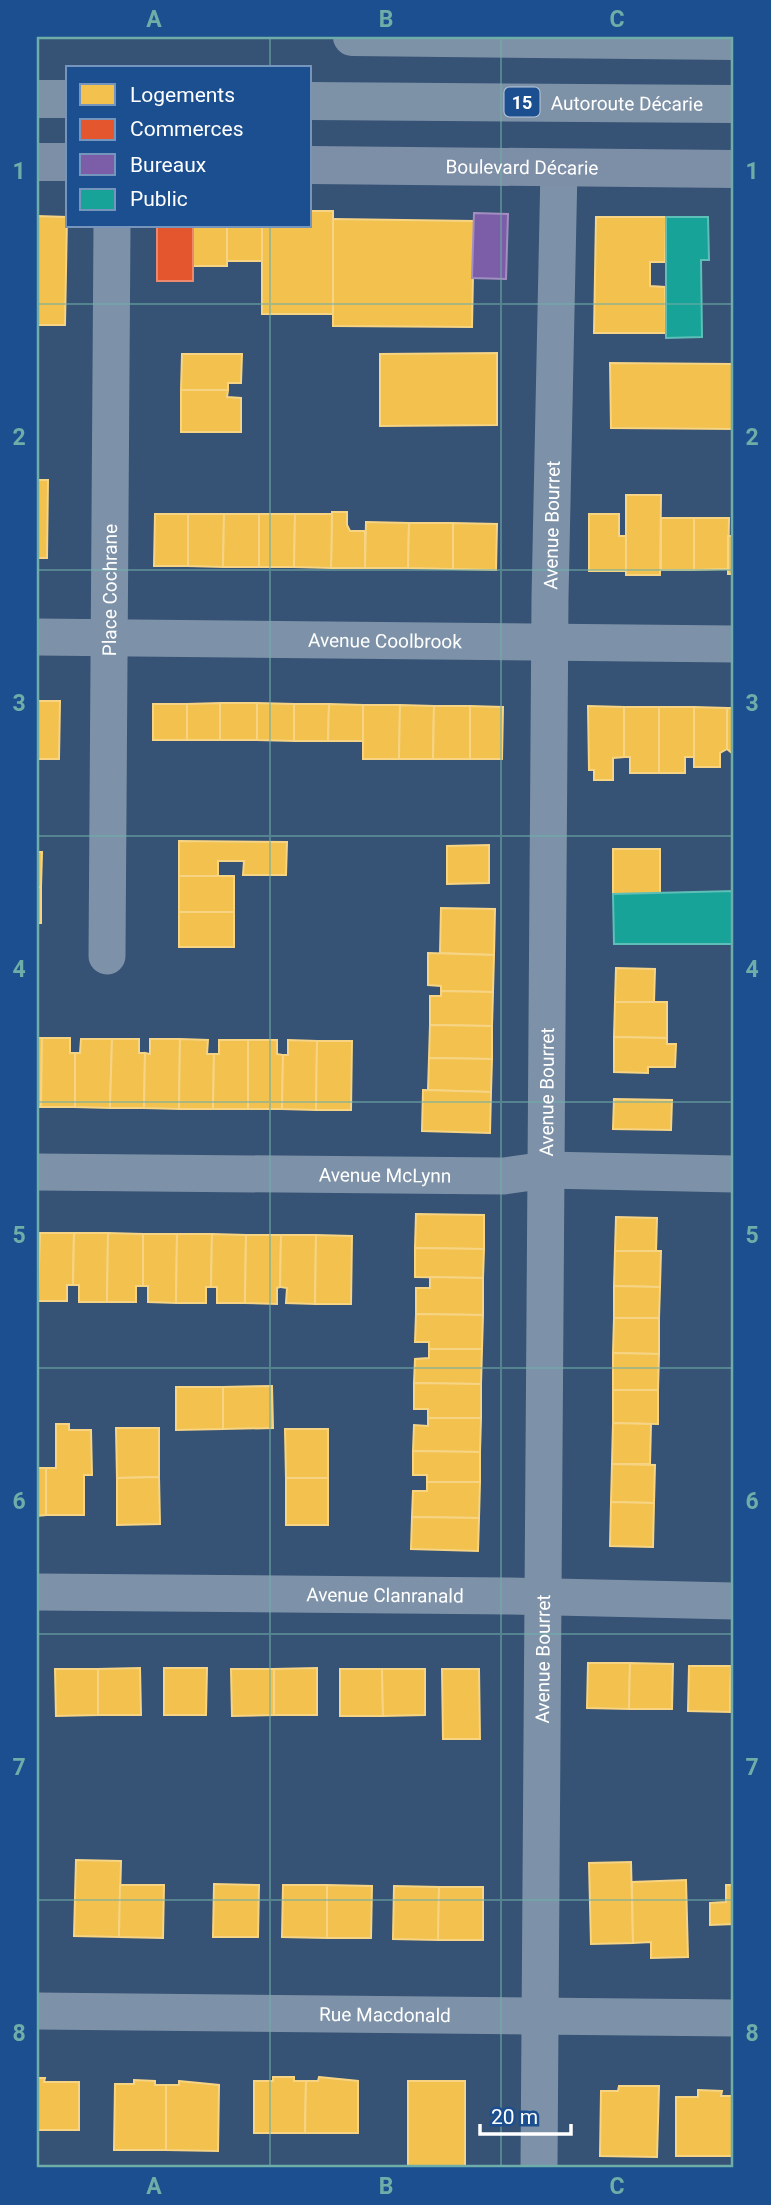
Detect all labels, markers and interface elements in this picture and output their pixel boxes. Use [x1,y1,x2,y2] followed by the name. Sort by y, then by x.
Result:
[146,6,162,33] text: A
[379,6,393,33] text: B
[609,6,625,33] text: C
[66,66,312,228] legend
[130,83,235,107] text: Logements
[504,88,540,116] road number: 15
[551,91,703,115] street label: Autoroute Décarie
[130,117,244,141] text: Commerces
[130,153,206,177] text: Bureaux
[445,155,599,179] street label: Boulevard Décarie
[12,158,26,185] text: 1
[745,158,759,185] text: 1
[130,187,188,211] text: Public
[12,424,26,451] text: 2
[745,424,759,451] text: 2
[539,460,564,590] street label: Avenue Bourret
[98,524,121,656] street label: Place Cochrane
[308,628,462,653] street label: Avenue Coolbrook
[12,690,26,717] text: 3
[745,690,759,717] text: 3
[12,956,26,983] text: 4
[745,956,759,983] text: 4
[535,1027,558,1157] street label: Avenue Bourret
[319,1163,451,1187] street label: Avenue McLynn
[12,1222,26,1249] text: 5
[745,1222,759,1249] text: 5
[12,1488,26,1515] text: 6
[745,1488,759,1515] text: 6
[306,1583,464,1607] street label: Avenue Clanranald
[531,1594,555,1724] street label: Avenue Bourret
[12,1754,26,1781] text: 7
[745,1754,759,1781] text: 7
[319,2002,451,2027] street label: Rue Macdonald
[12,2020,26,2047] text: 8
[745,2020,759,2047] text: 8
[480,2093,572,2137] scale bar
[491,2105,538,2129] text: 20 m
[146,2173,162,2200] text: A
[379,2173,393,2200] text: B
[609,2173,625,2200] text: C

